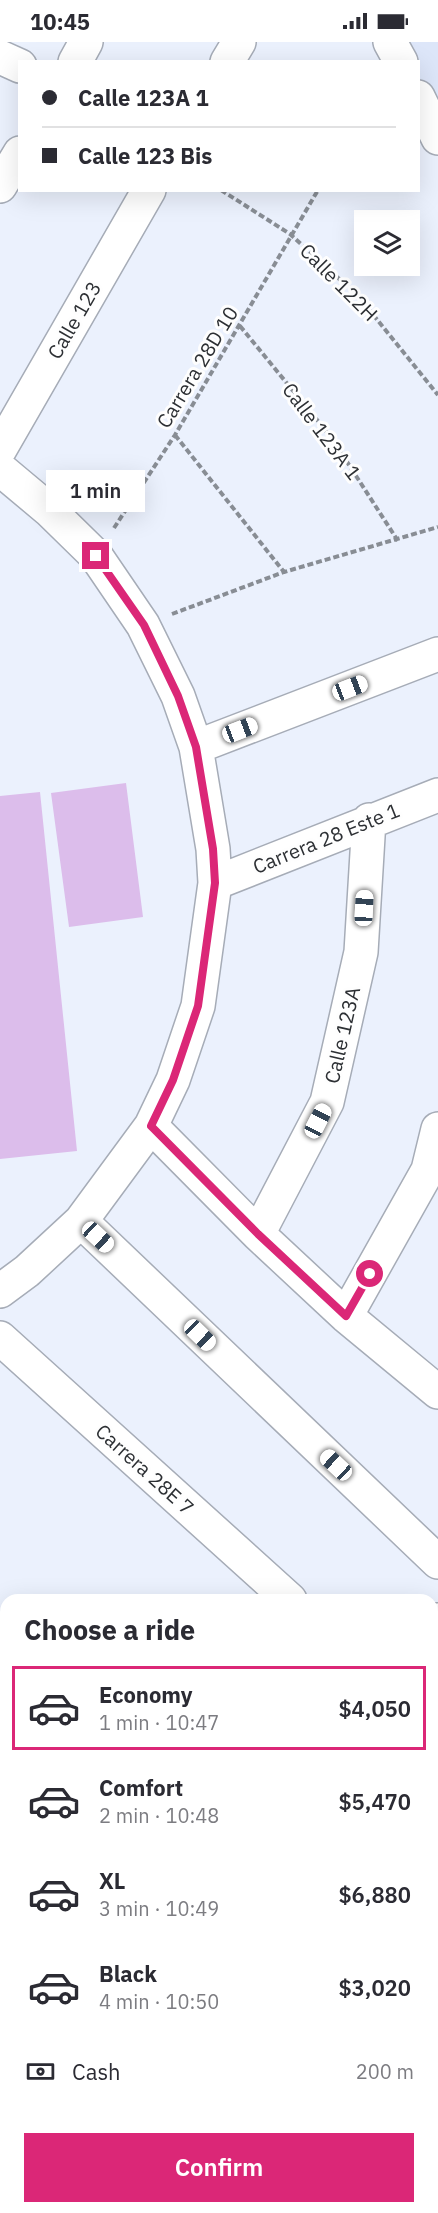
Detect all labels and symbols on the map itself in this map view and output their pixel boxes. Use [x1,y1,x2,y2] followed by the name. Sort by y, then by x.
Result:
[294,237,384,327] street label: Calle 122H
[41,276,107,364] street label: Calle 123
[150,301,244,433] street label: Carrera 28D 10
[277,377,367,485] street label: Calle 123A 1
[46,469,146,511] callout: 1 min
[82,542,109,569] route end
[330,673,370,703] car
[220,715,260,745] car
[249,796,403,880] street label: Carrera 28 Este 1
[354,890,374,926] car
[318,984,366,1086] street label: Calle 123A
[302,1101,334,1141] car
[79,1218,117,1256] car
[356,1260,383,1287] route start
[181,1316,219,1354] car
[90,1418,200,1520] street label: Carrera 28E 7
[317,1446,355,1484] car

